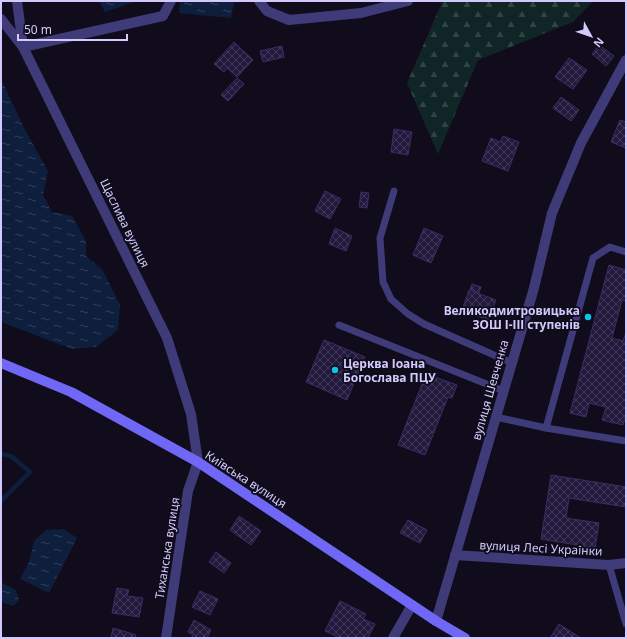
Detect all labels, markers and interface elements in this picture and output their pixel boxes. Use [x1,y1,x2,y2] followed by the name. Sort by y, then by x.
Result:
[18,16,127,42] scale bar
[571,16,611,56] north arrow
[24,21,52,38] text: 50 m
[590,34,608,51] text: N
[96,176,154,270] street label: Щаслива вулиця
[444,302,580,333] place label: Великодмитровицька ЗОШ І-ІІІ ступенів
[583,312,593,322] marker: Великодмитровицька ЗОШ І-ІІІ ступенів
[468,338,512,442] street label: вулиця Шевченка
[343,355,436,386] place label: Церква Іоана Богослава ПЦУ
[330,365,340,375] marker: Церква Іоана Богослава ПЦУ
[202,446,290,512] street label: Київська вулиця
[151,496,183,600] street label: Тиханська вулиця
[479,536,603,560] street label: вулиця Лесі Українки

